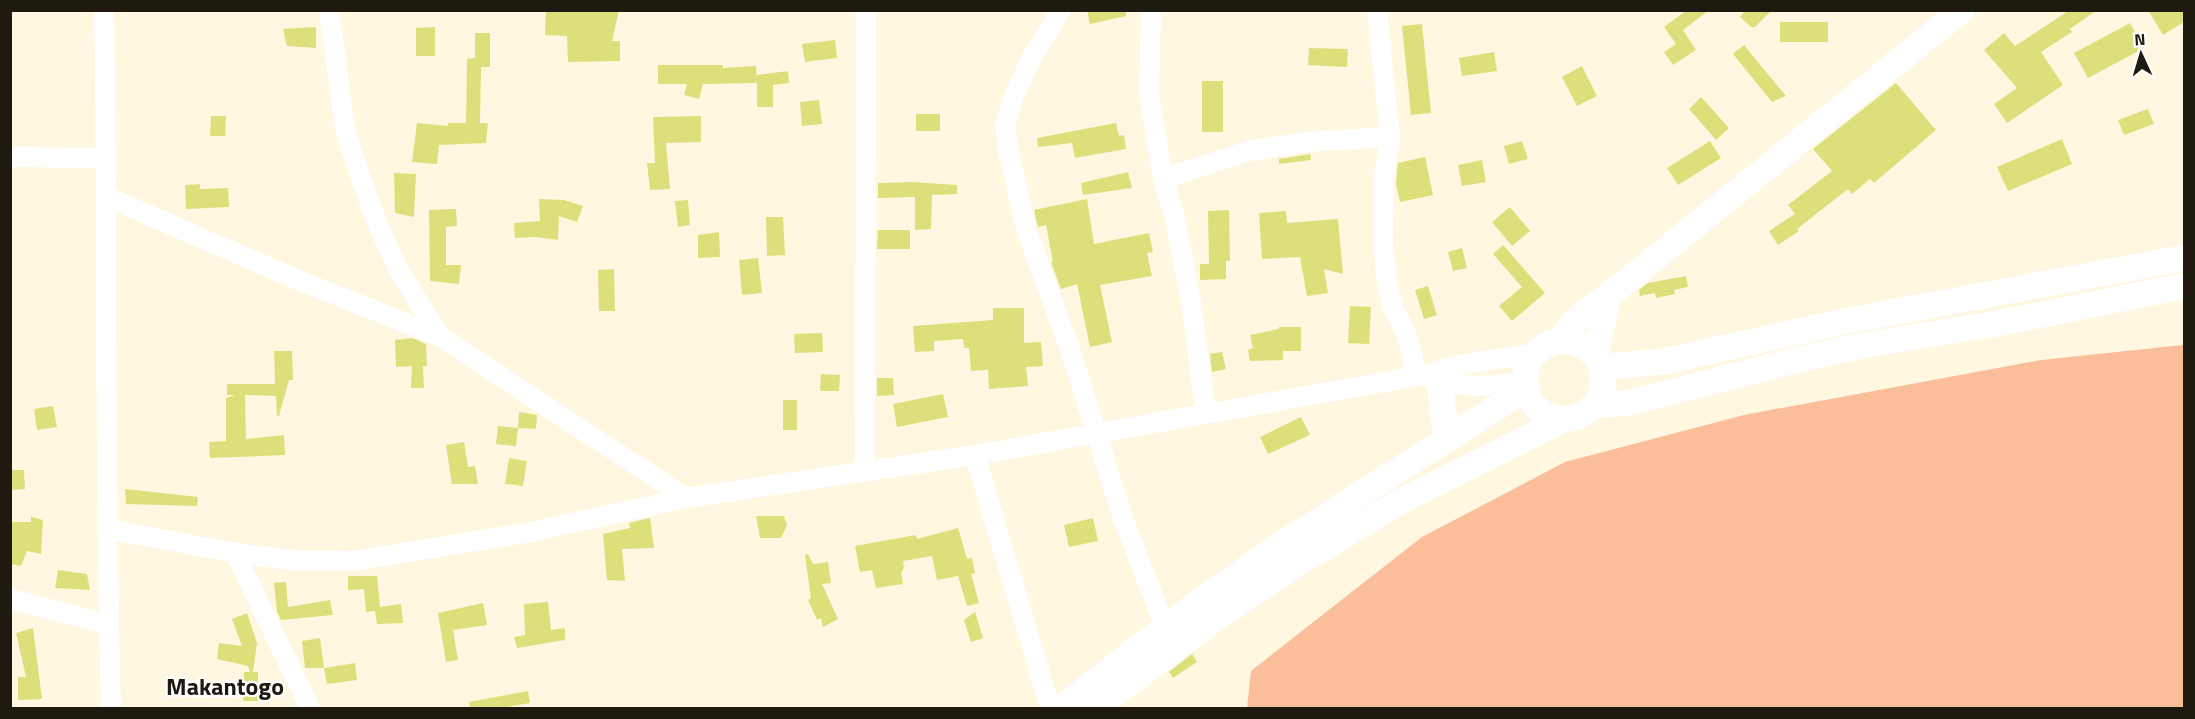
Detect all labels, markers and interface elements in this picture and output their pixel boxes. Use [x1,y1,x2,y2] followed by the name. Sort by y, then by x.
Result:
[2111,24,2171,84] north arrow
[2134,27,2146,51] text: N
[166,668,284,704] district label: Makantogo

